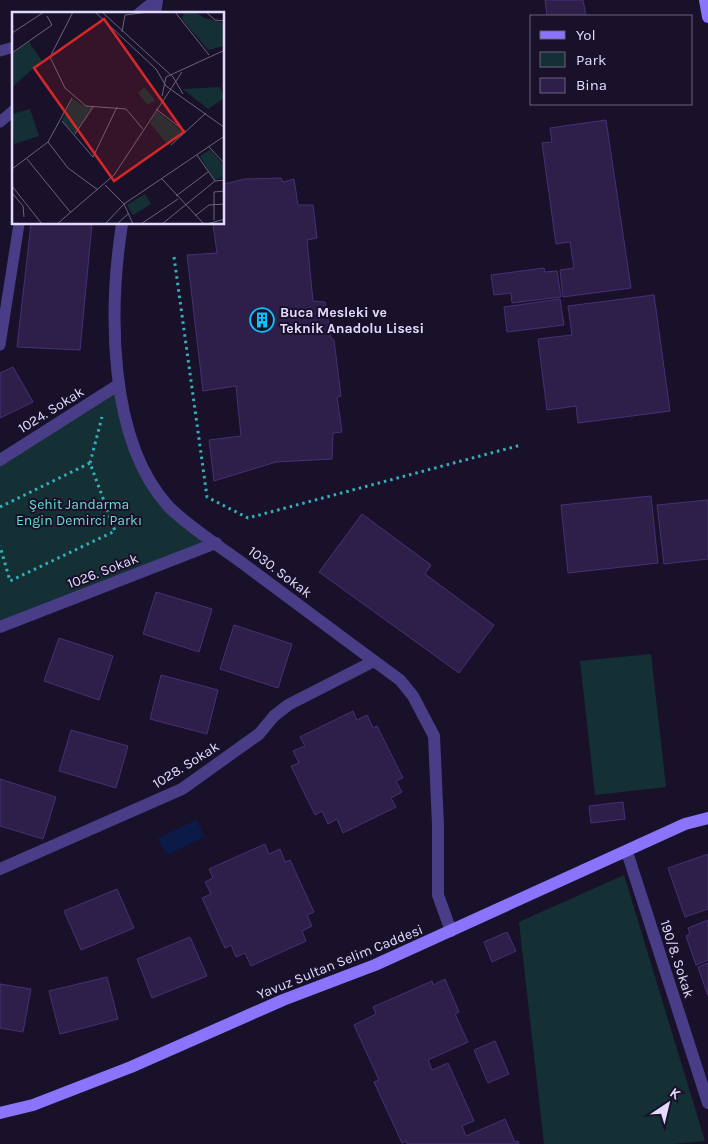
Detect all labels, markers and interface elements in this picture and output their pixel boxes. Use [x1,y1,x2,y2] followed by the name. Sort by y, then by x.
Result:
[12,12,225,225] inset map
[530,15,693,105] legend
[576,26,596,44] text: Yol
[576,51,606,69] text: Park
[576,76,607,94] text: Bina
[280,304,424,337] place label: Buca Mesleki ve Teknik Anadolu Lisesi
[249,307,275,333] building icon: Buca Mesleki ve Teknik Anadolu Lisesi
[15,383,87,437] street label: 1024. Sokak
[16,496,142,529] park label: Şehit Jandarma Engin Demirci Parkı
[245,543,315,601] street label: 1030. Sokak
[65,550,141,592] street label: 1026. Sokak
[150,738,222,792] street label: 1028. Sokak
[656,918,698,1000] street label: 190/8. Sokak
[255,921,425,1003] street label: Yavuz Sultan Selim Caddesi
[643,1079,693,1129] north arrow
[667,1084,684,1104] text: K

